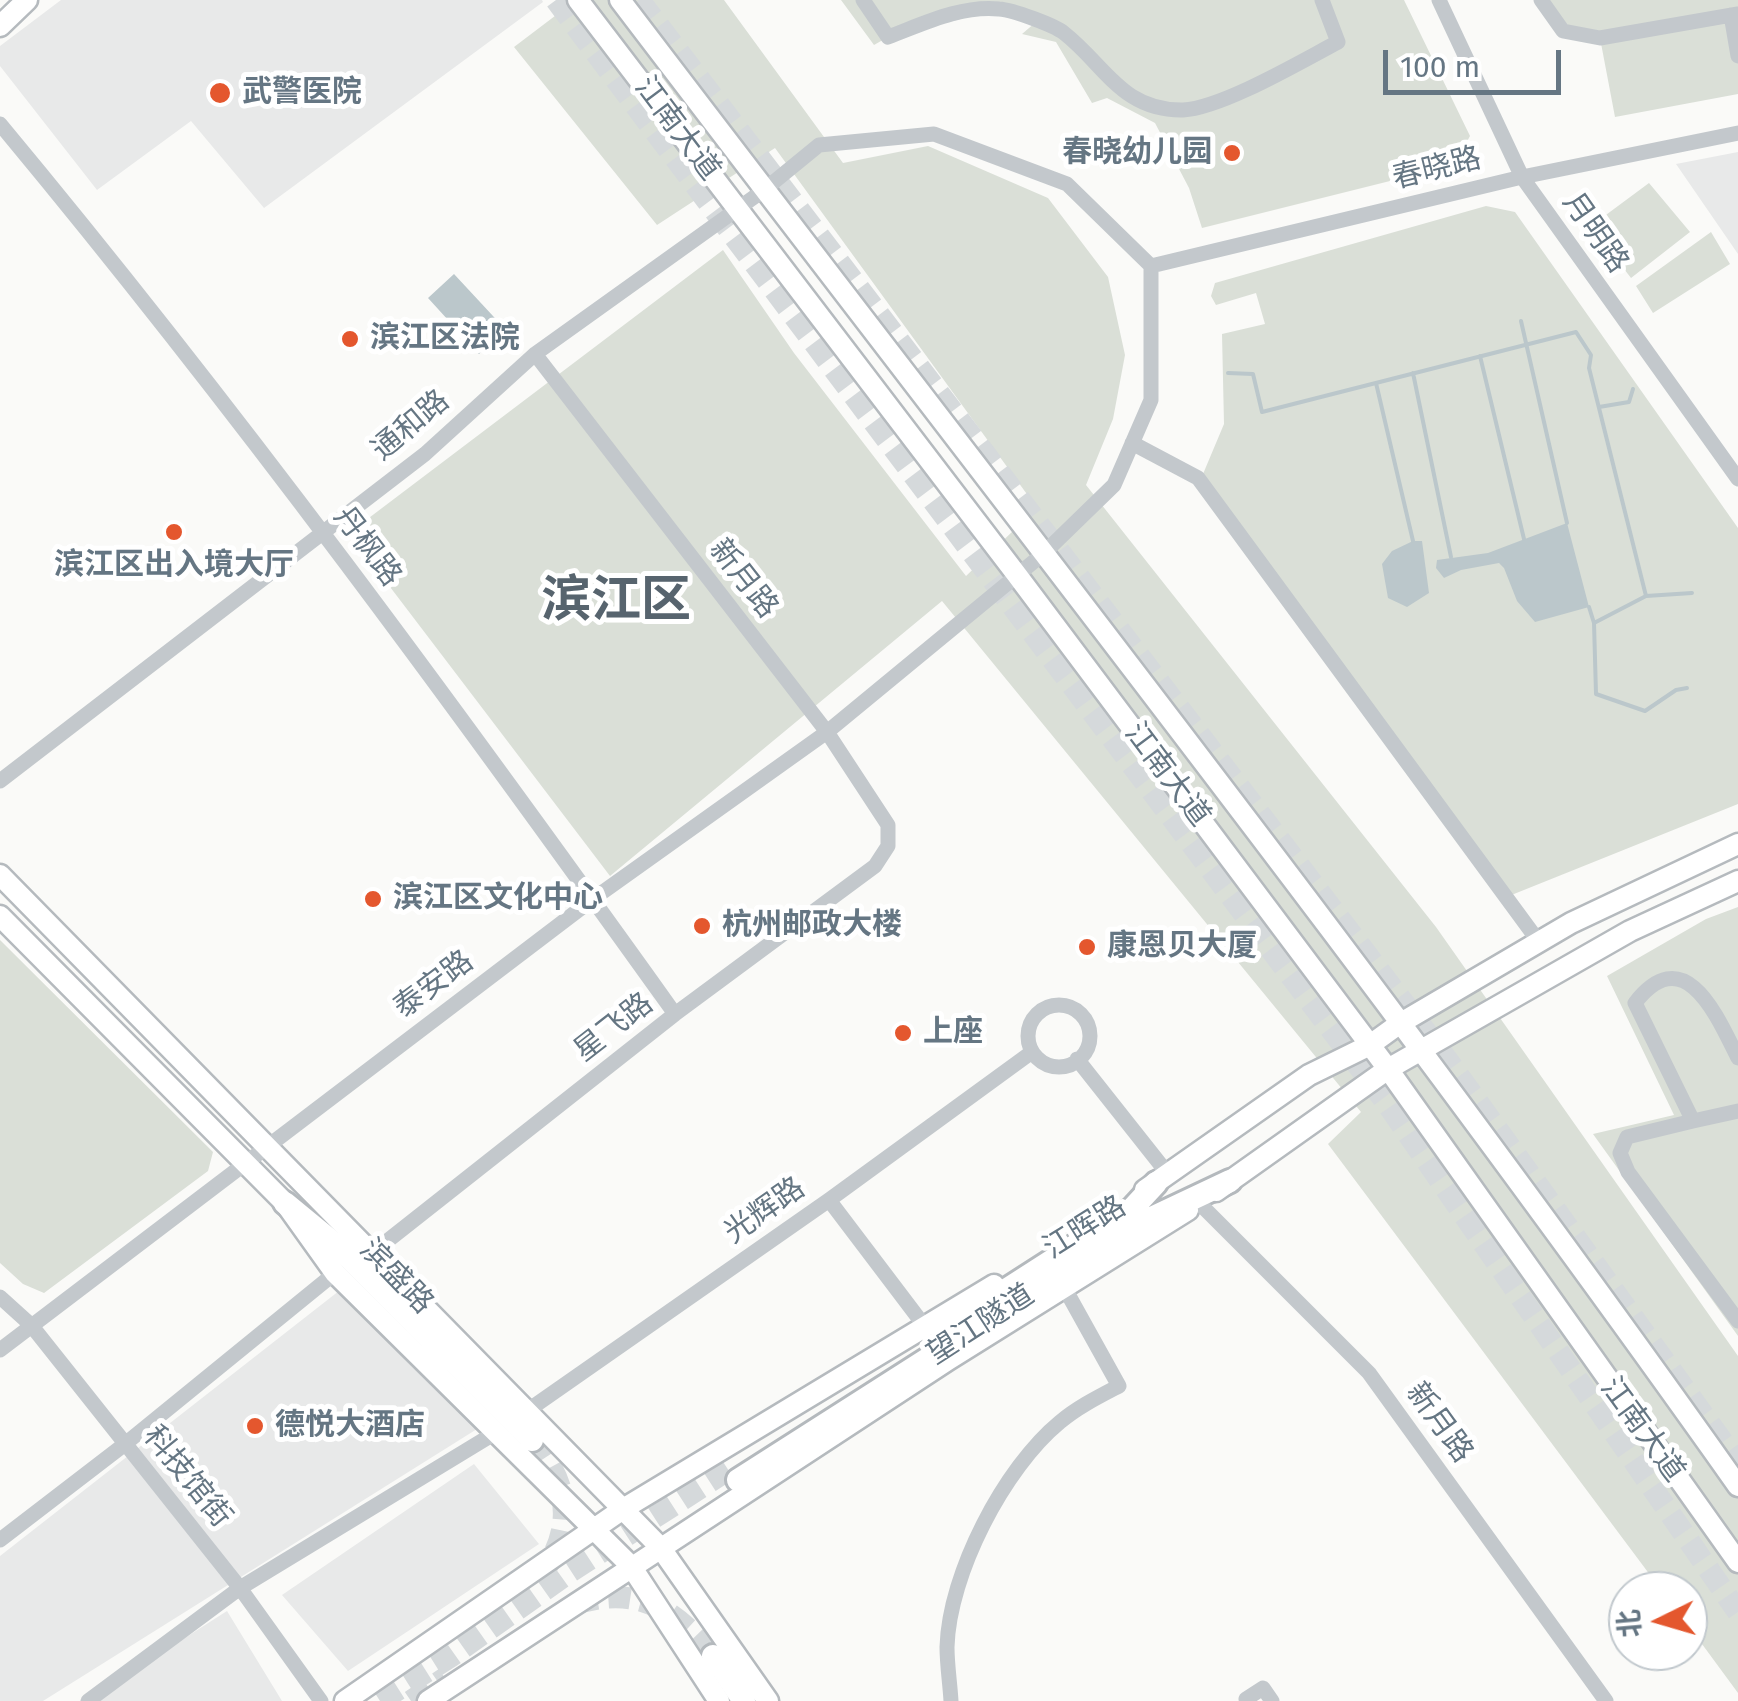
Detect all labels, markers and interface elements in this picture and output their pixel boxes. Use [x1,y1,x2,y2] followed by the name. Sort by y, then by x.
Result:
[1388,30,1566,92] scale bar
[1400,49,1480,85] text: 100 m
[627,70,727,188] street label: 江南大道
[242,75,362,111] place label: 武警医院
[207,80,233,106] marker: 武警医院
[1062,135,1212,171] place label: 春晓幼儿园
[1389,141,1485,197] street label: 春晓路
[1221,142,1243,164] marker: 春晓幼儿园
[1554,186,1636,280] street label: 月明路
[370,321,520,357] place label: 滨江区法院
[339,328,361,350] marker: 滨江区法院
[365,383,457,469] street label: 通和路
[326,500,408,594] street label: 丹枫路
[163,521,185,543] marker: 滨江区出入境大厅
[701,532,785,626] street label: 新月路
[54,548,294,584] place label: 滨江区出入境大厅
[541,572,691,632] district label: 滨江区
[1117,716,1217,834] street label: 江南大道
[393,881,603,917] place label: 滨江区文化中心
[362,888,384,910] marker: 滨江区文化中心
[722,908,902,944] place label: 杭州邮政大楼
[691,915,713,937] marker: 杭州邮政大楼
[1107,929,1257,965] place label: 康恩贝大厦
[1076,936,1098,958] marker: 康恩贝大厦
[387,944,481,1026] street label: 泰安路
[567,986,661,1070] street label: 星飞路
[923,1015,983,1051] place label: 上座
[892,1022,914,1044] marker: 上座
[718,1170,812,1252] street label: 光辉路
[1037,1189,1133,1267] street label: 江晖路
[352,1232,440,1322] street label: 滨盛路
[921,1277,1041,1373] street label: 望江隧道
[1592,1371,1692,1489] street label: 江南大道
[1398,1376,1480,1470] street label: 新月路
[275,1408,425,1444] place label: 德悦大酒店
[244,1415,266,1437] marker: 德悦大酒店
[135,1419,239,1535] street label: 科技馆街
[1608,1571,1708,1671] north arrow
[1612,1608,1647,1639] text: 北

